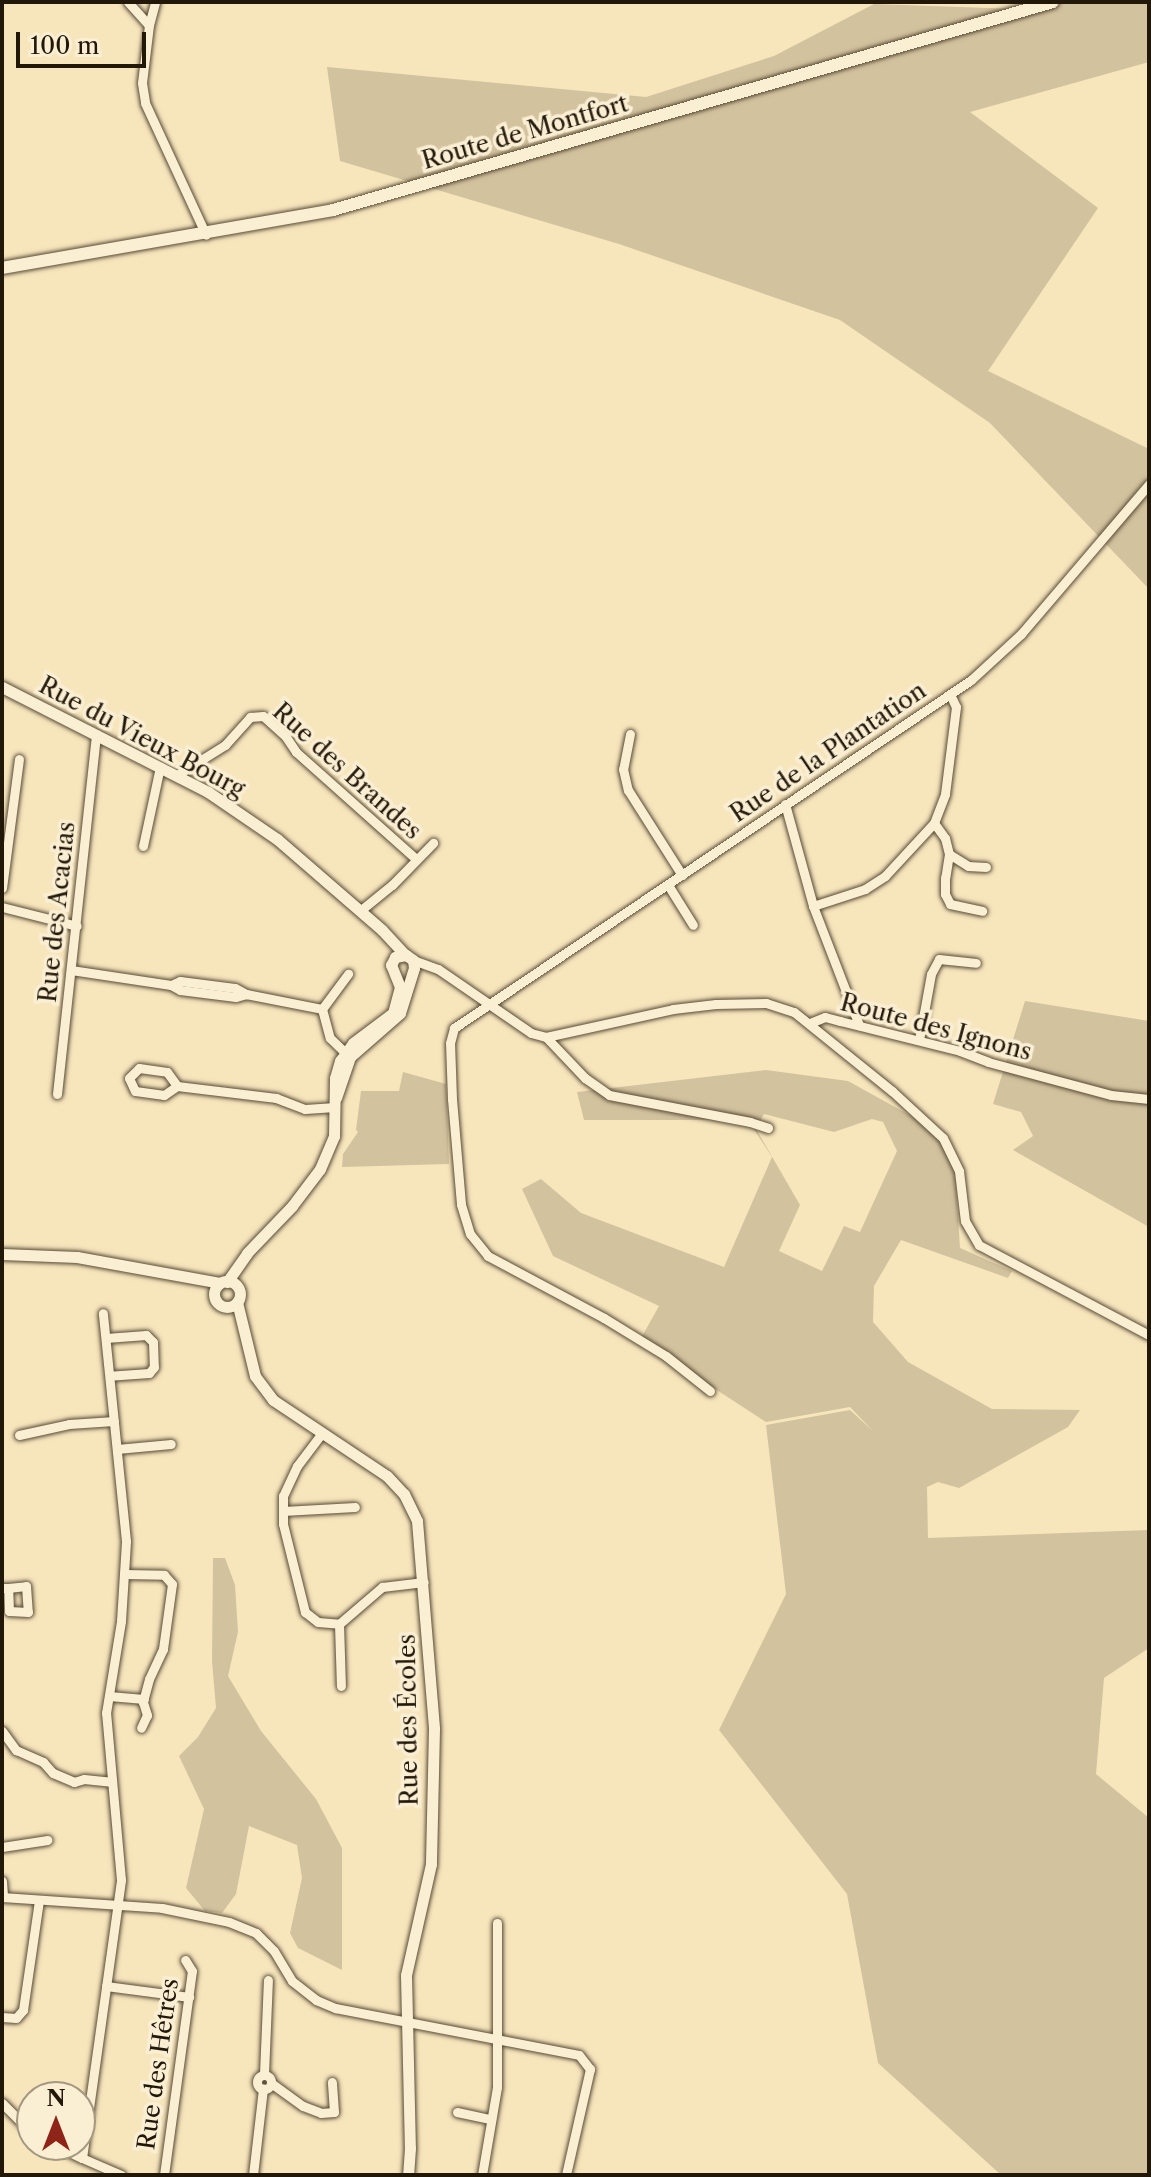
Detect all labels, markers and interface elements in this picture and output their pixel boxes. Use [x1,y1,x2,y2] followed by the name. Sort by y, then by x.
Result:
[20,16,150,66] scale bar
[30,31,99,60] text: 100 m
[419,89,631,175] street label: Route de Montfort
[34,670,250,804] street label: Rue du Vieux Bourg
[725,676,931,828] street label: Rue de la Plantation
[267,697,427,845] street label: Rue des Brandes
[33,820,81,1004] street label: Rue des Acacias
[837,988,1035,1066] street label: Route des Ignons
[392,1634,424,1806] street label: Rue des Écoles
[132,1976,184,2152] street label: Rue des Hêtres
[16,2081,96,2161] north arrow
[46,2085,66,2112] text: N

